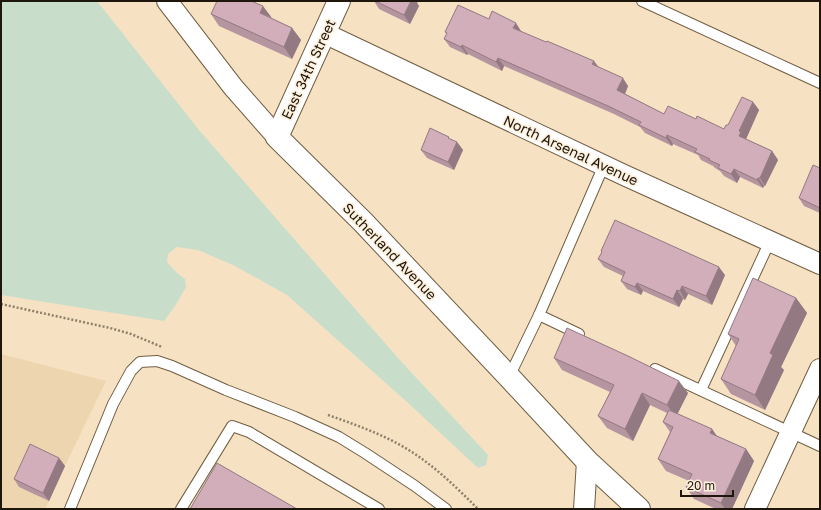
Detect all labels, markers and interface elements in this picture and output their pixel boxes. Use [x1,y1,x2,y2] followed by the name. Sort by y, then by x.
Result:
[277,16,339,122] street label: East 34th Street
[501,111,641,189] street label: North Arsenal Avenue
[340,199,440,303] street label: Sutherland Avenue
[681,472,733,498] scale bar
[687,478,715,493] text: 20 m

